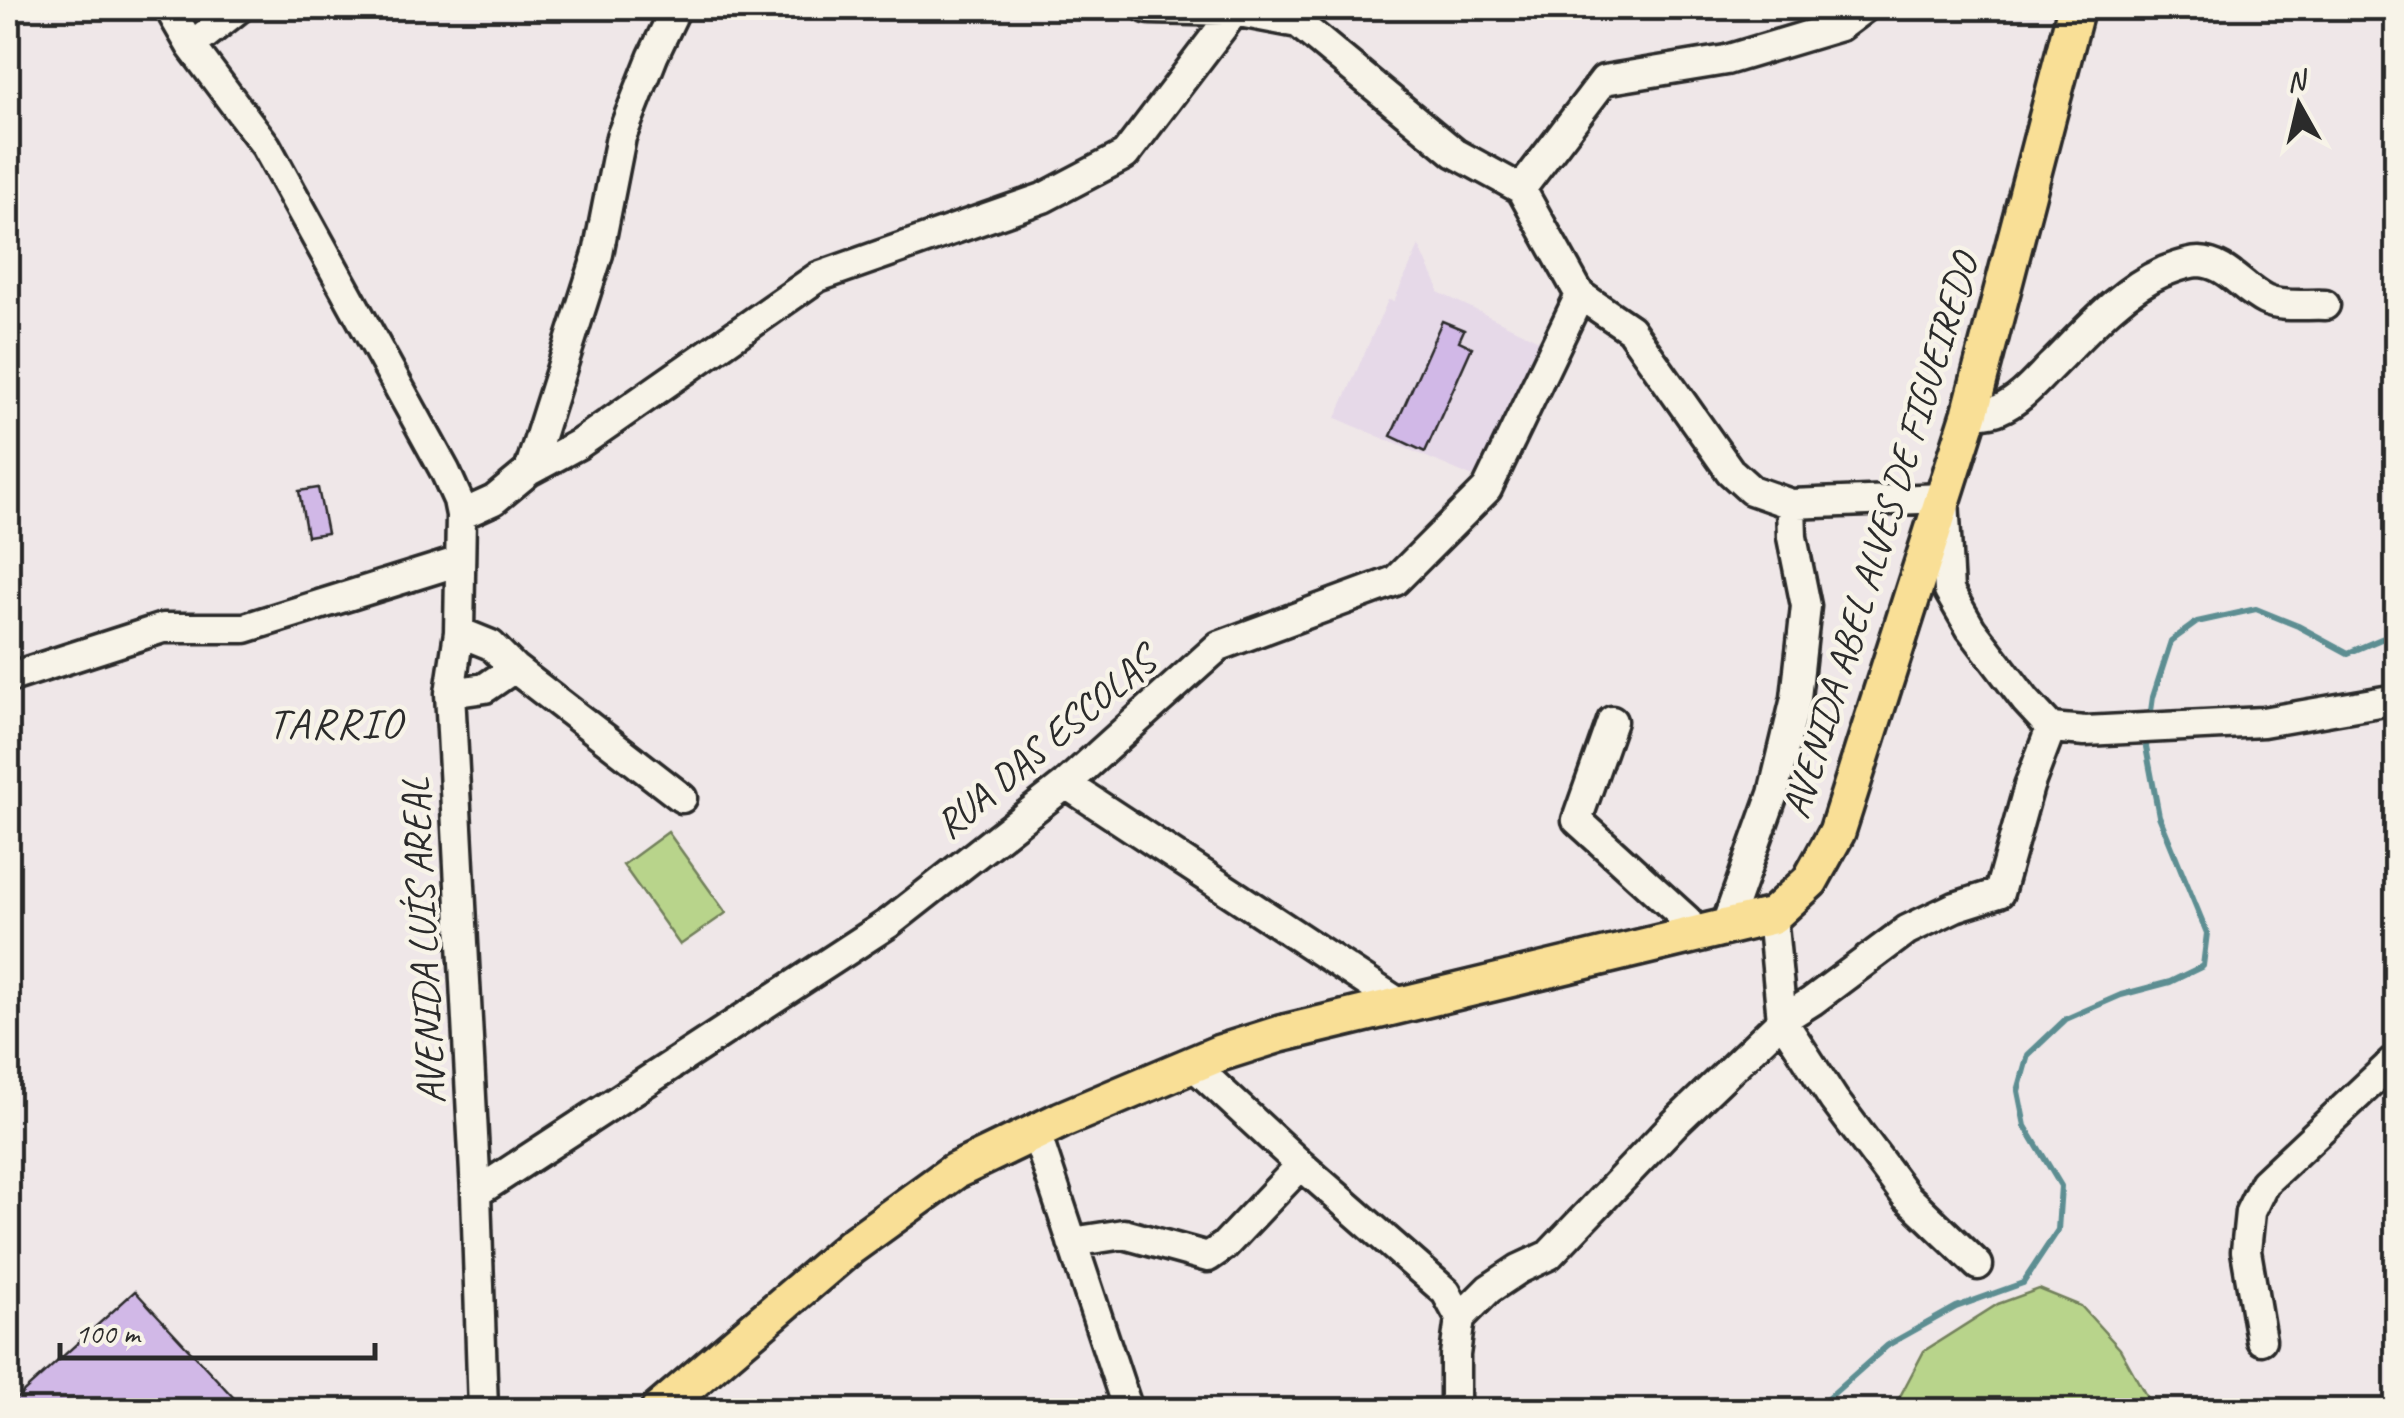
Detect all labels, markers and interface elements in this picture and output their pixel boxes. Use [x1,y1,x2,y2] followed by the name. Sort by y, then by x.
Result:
[2249,55,2349,155] north arrow
[2285,62,2311,99] text: N
[1770,244,1991,824] street label: AVENIDA ABEL ALVES DE FIGUEIREDO
[925,632,1171,850] street label: RUA DAS ESCOLAS
[268,697,405,750] district label: TARRIO
[389,776,457,1105] street label: AVENIDA LUÍS AREAL
[60,1298,375,1360] scale bar
[75,1314,142,1352] text: 100 m

